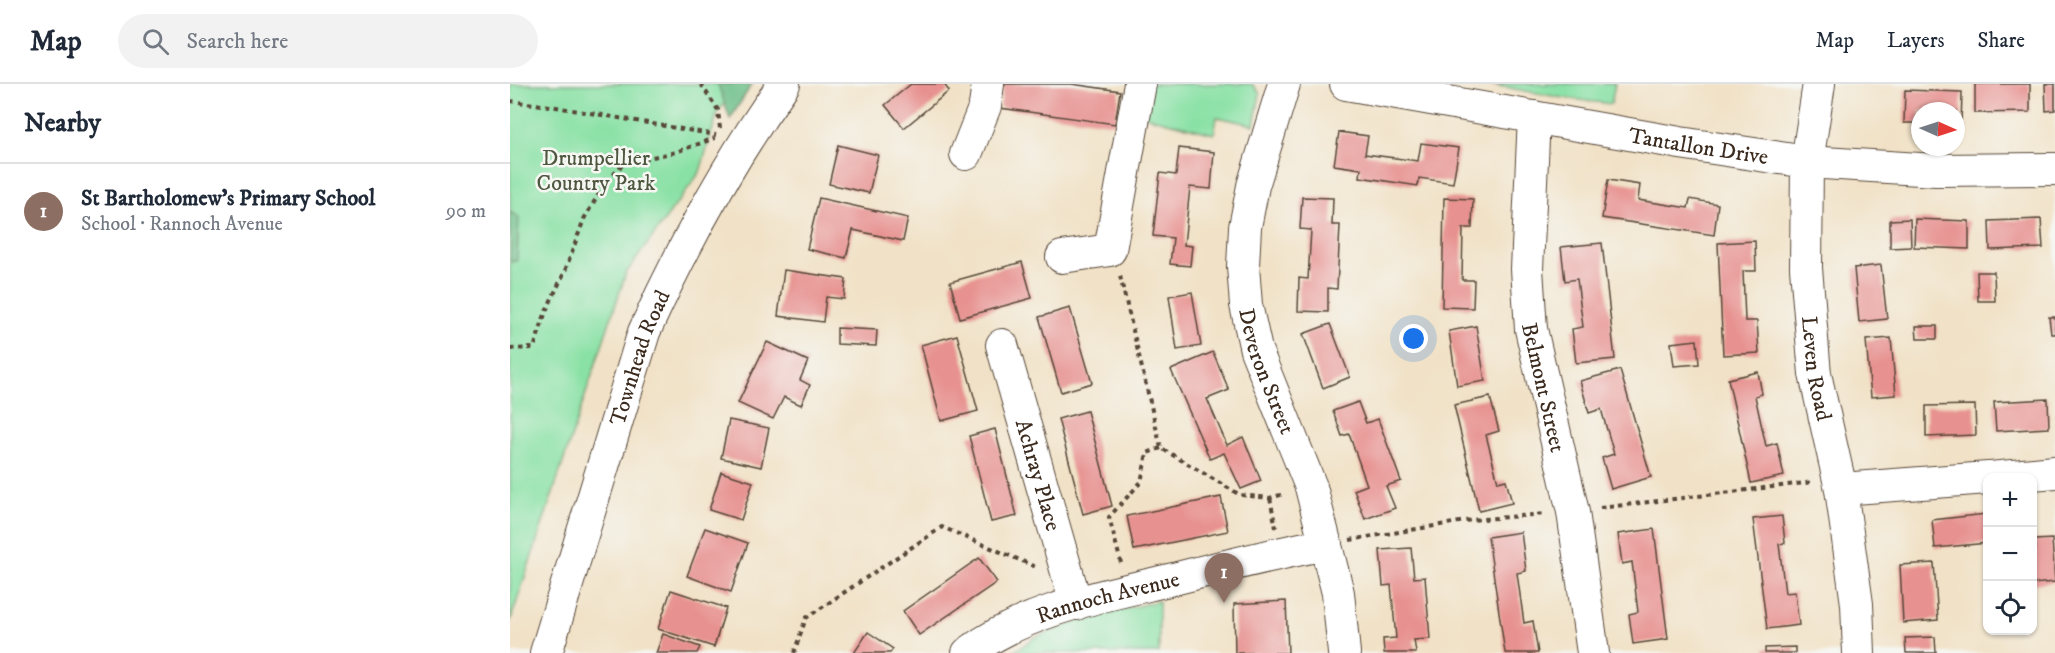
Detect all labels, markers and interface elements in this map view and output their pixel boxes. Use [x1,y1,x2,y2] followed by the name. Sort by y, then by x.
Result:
[118,14,538,68] search box
[30,24,82,59] text: Map
[139,25,172,58] icon: search
[187,28,288,55] text: Search here
[1815,28,1854,54] text: Map
[1887,28,1945,54] text: Layers
[1978,28,2025,54] text: Share
[1911,102,1965,156] north arrow
[24,107,101,140] text: Nearby
[1627,122,1770,171] street label: Tantallon Drive
[537,145,656,197] park label: Drumpellier Country Park
[81,185,375,212] text: St Bartholomew's Primary School
[40,199,47,224] text: 1
[446,199,486,224] text: 90 m
[81,212,283,237] text: School · Rannoch Avenue
[604,286,677,429] street label: Townhead Road
[1232,306,1300,438] street label: Deveron Street
[1795,315,1837,424] street label: Leven Road
[1515,320,1571,455] street label: Belmont Street
[1399,324,1428,353] your location
[1009,416,1066,534] street label: Achray Place
[1983,473,2037,635] map controls
[1983,473,2037,527] button: +
[1983,527,2037,581] button: −
[1204,554,1244,603] pin: 1
[1033,566,1182,630] street label: Rannoch Avenue
[1983,581,2037,635] button: locate

